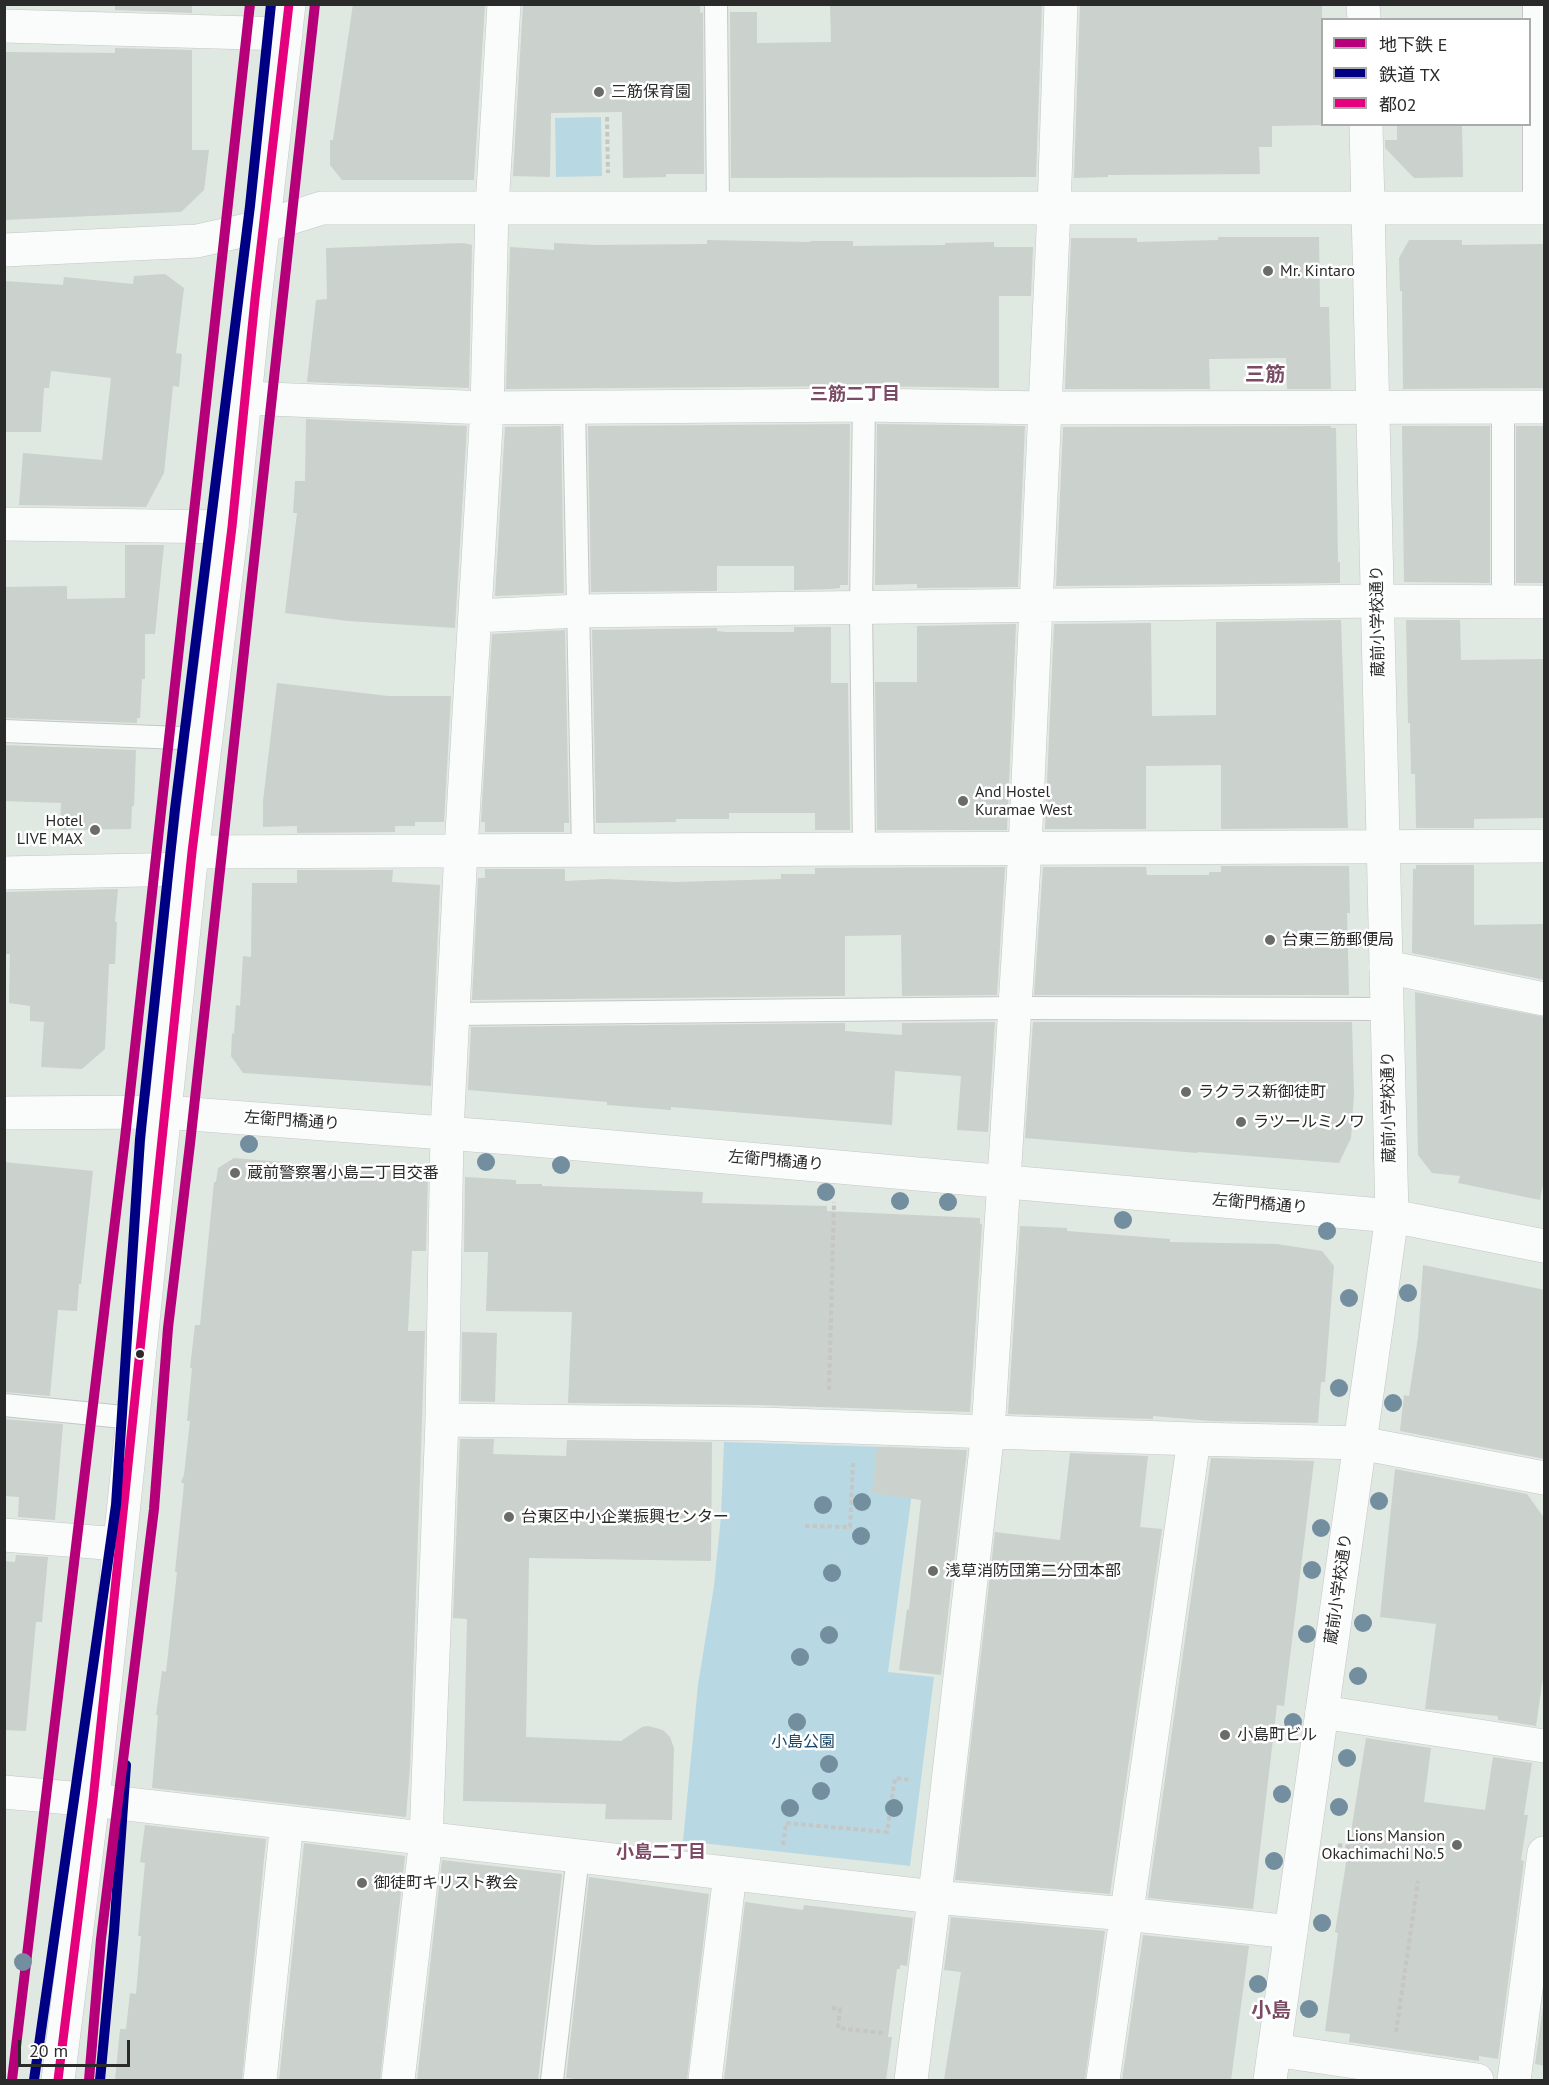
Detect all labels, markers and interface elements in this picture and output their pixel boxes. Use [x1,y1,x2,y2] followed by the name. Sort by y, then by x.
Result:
[1321,18,1531,126] legend
[1379,33,1447,56] text: 地下鉄 E
[1379,63,1440,86] text: 鉄道 TX
[611,82,691,102] place label: 三筋保育園
[592,85,606,99] marker: 三筋保育園
[1379,93,1417,116] text: 都02
[1280,261,1355,281] place label: Mr. Kintaro
[1261,264,1275,278] marker: Mr. Kintaro
[1245,363,1285,387] district label: 三筋
[810,384,900,406] district label: 三筋二丁目
[1367,565,1389,677] street label: 蔵前小学校通り
[975,782,1073,820] place label: And Hostel Kuramae West
[956,794,970,808] marker: And Hostel Kuramae West
[17,811,83,849] place label: Hotel LIVE MAX
[88,823,102,837] marker: Hotel LIVE MAX
[1282,930,1394,950] place label: 台東三筋郵便局
[1263,933,1277,947] marker: 台東三筋郵便局
[1378,1051,1400,1163] street label: 蔵前小学校通り
[1198,1082,1326,1102] place label: ラクラス新御徒町
[1179,1085,1193,1099] marker: ラクラス新御徒町
[243,1108,341,1134] street label: 左衛門橋通り
[1253,1112,1365,1132] place label: ラツールミノワ
[1234,1115,1248,1129] marker: ラツールミノワ
[727,1147,825,1175] street label: 左衛門橋通り
[247,1163,439,1183] place label: 蔵前警察署小島二丁目交番
[228,1166,242,1180] marker: 蔵前警察署小島二丁目交番
[1211,1190,1309,1218] street label: 左衛門橋通り
[134,1348,146,1360] unlabelled marker
[521,1507,729,1527] place label: 台東区中小企業振興センター
[502,1510,516,1524] marker: 台東区中小企業振興センター
[1322,1532,1356,1646] street label: 蔵前小学校通り
[945,1561,1121,1581] place label: 浅草消防団第二分団本部
[926,1564,940,1578] marker: 浅草消防団第二分団本部
[1237,1725,1317,1745] place label: 小島町ビル
[1218,1728,1232,1742] marker: 小島町ビル
[771,1732,835,1752] park label: 小島公園
[1321,1826,1445,1864] place label: Lions Mansion Okachimachi No.5
[1450,1838,1464,1852] marker: Lions Mansion Okachimachi No.5
[616,1842,706,1864] district label: 小島二丁目
[374,1873,518,1893] place label: 御徒町キリスト教会
[355,1876,369,1890] marker: 御徒町キリスト教会
[1251,1999,1291,2023] district label: 小島
[21,2028,134,2066] scale bar
[29,2039,68,2062] text: 20 m

